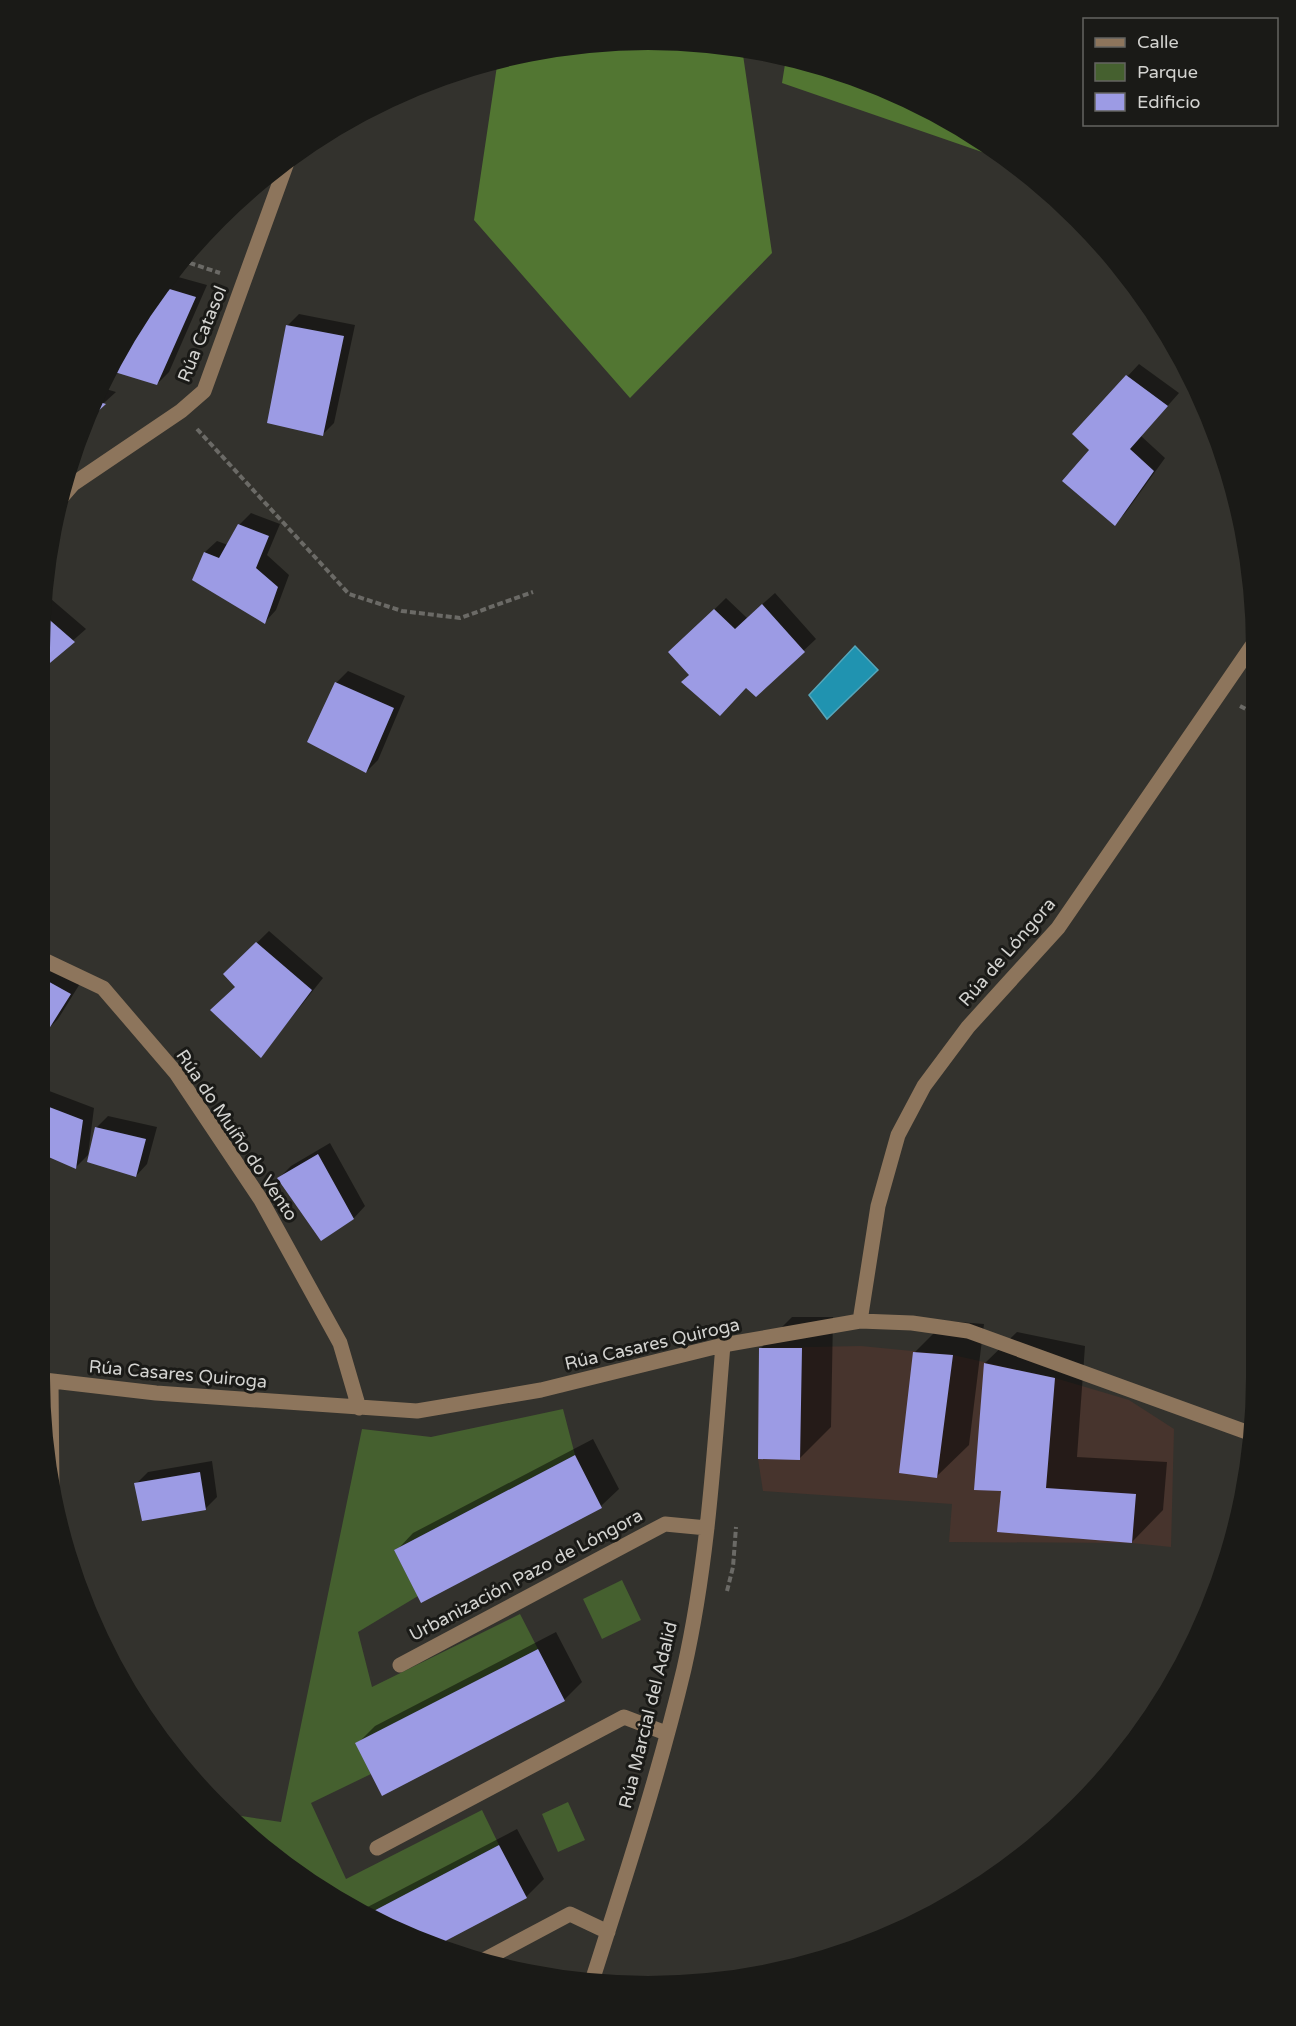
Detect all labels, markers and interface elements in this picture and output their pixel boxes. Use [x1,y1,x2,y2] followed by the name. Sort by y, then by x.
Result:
[1083,18,1278,126] legend
[1137,31,1179,53] text: Calle
[1137,61,1198,83] text: Parque
[1137,91,1201,113] text: Edificio
[173,283,231,385] street label: Rúa Catasol
[954,893,1060,1011] street label: Rúa de Lóngora
[171,1045,303,1225] street label: Rúa do Muíño do Vento
[562,1313,742,1375] street label: Rúa Casares Quiroga
[88,1355,268,1393] street label: Rúa Casares Quiroga
[406,1504,646,1646] street label: Urbanización Pazo de Lóngora
[614,1619,682,1811] street label: Rúa Marcial del Adalid

